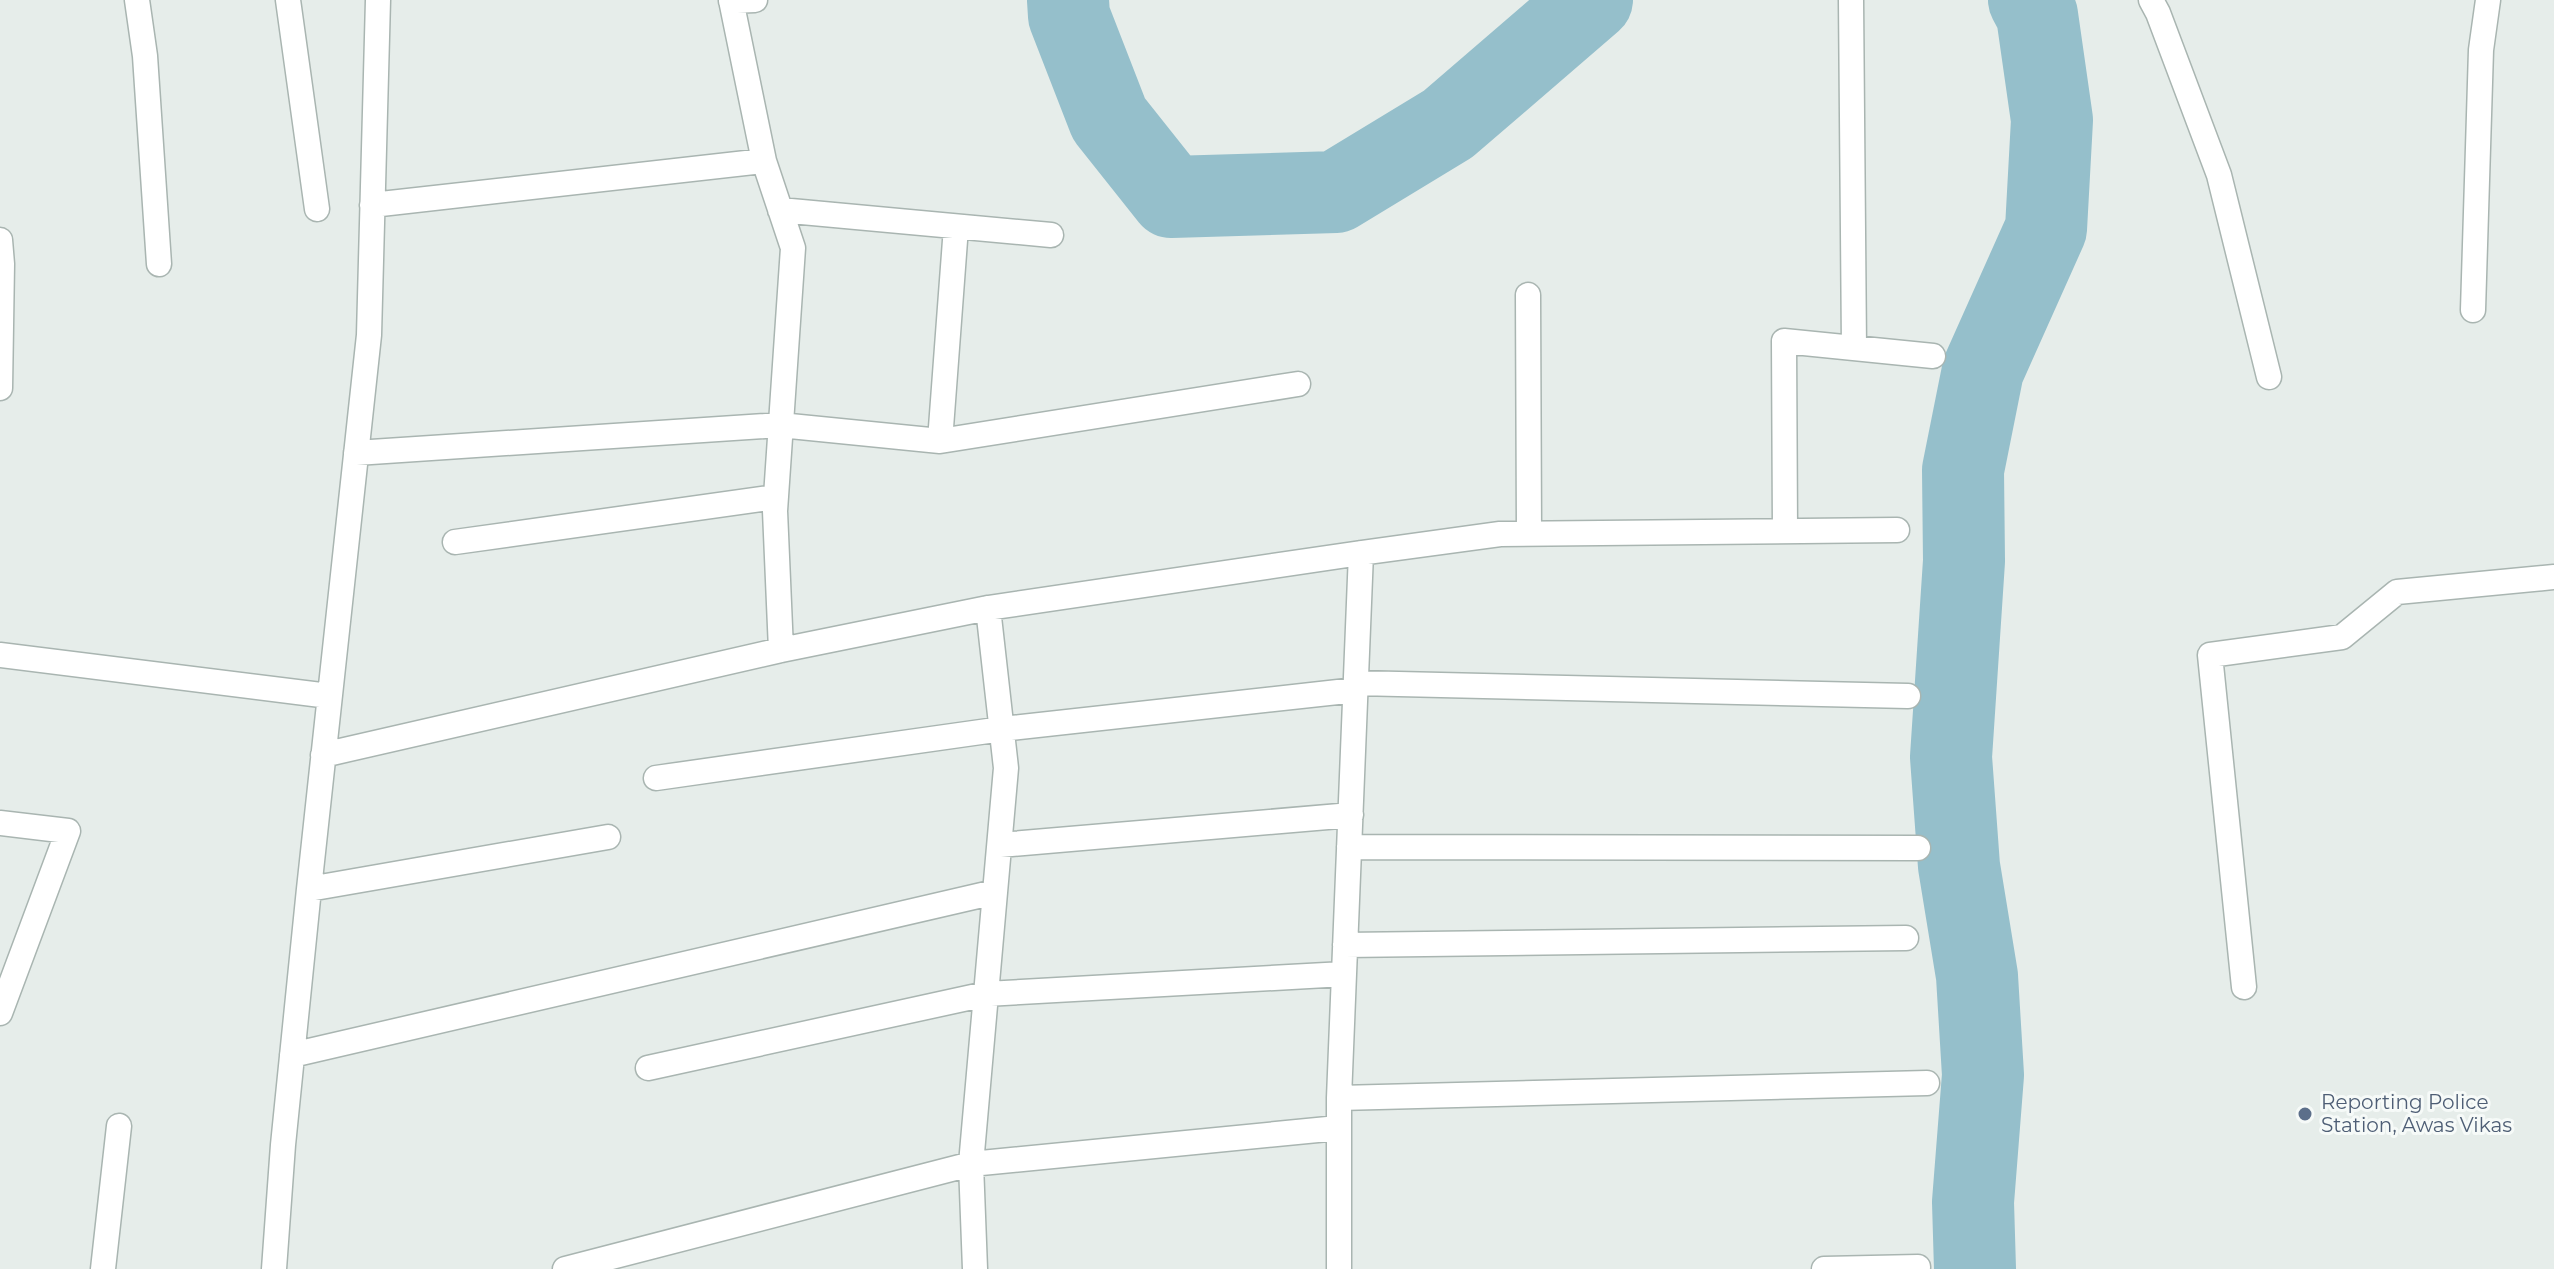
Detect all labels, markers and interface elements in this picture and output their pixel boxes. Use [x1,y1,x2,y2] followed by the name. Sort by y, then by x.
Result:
[2321,1090,2512,1137] place label: Reporting Police Station, Awas Vikas
[2296,1105,2314,1123] marker: Reporting Police Station, Awas Vikas

